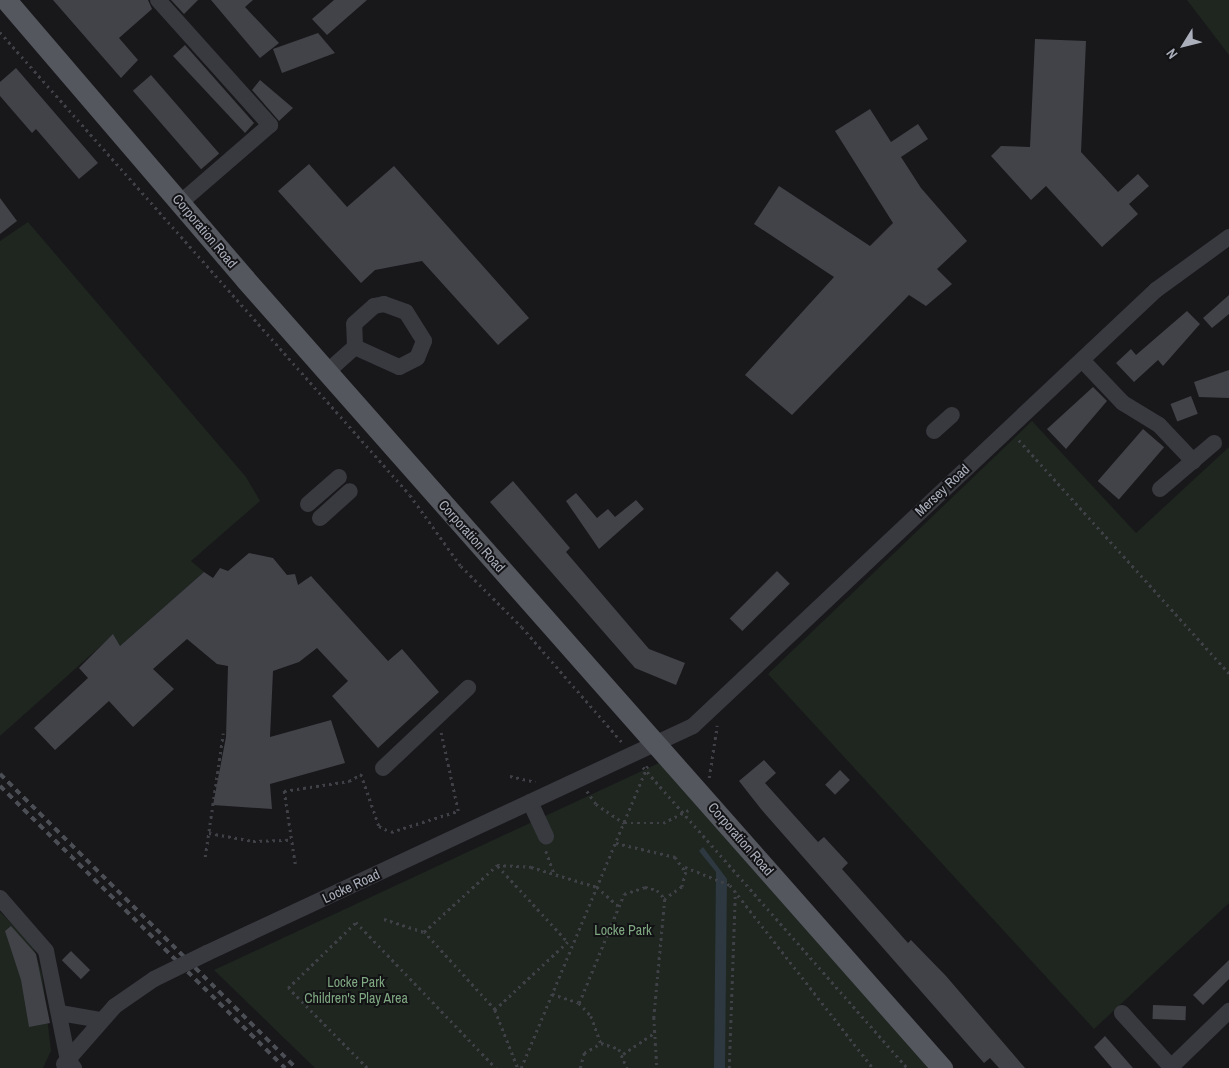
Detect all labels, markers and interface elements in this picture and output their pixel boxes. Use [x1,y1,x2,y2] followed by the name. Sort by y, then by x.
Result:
[1159,20,1209,70] north arrow
[1162,45,1182,62] text: N
[169,191,241,271] street label: Corporation Road
[911,461,973,519] street label: Mersey Road
[435,496,509,576] street label: Corporation Road
[705,799,777,879] street label: Corporation Road
[320,865,382,907] street label: Locke Road
[594,922,652,938] park label: Locke Park
[304,974,408,1006] park label: Locke Park Children's Play Area

